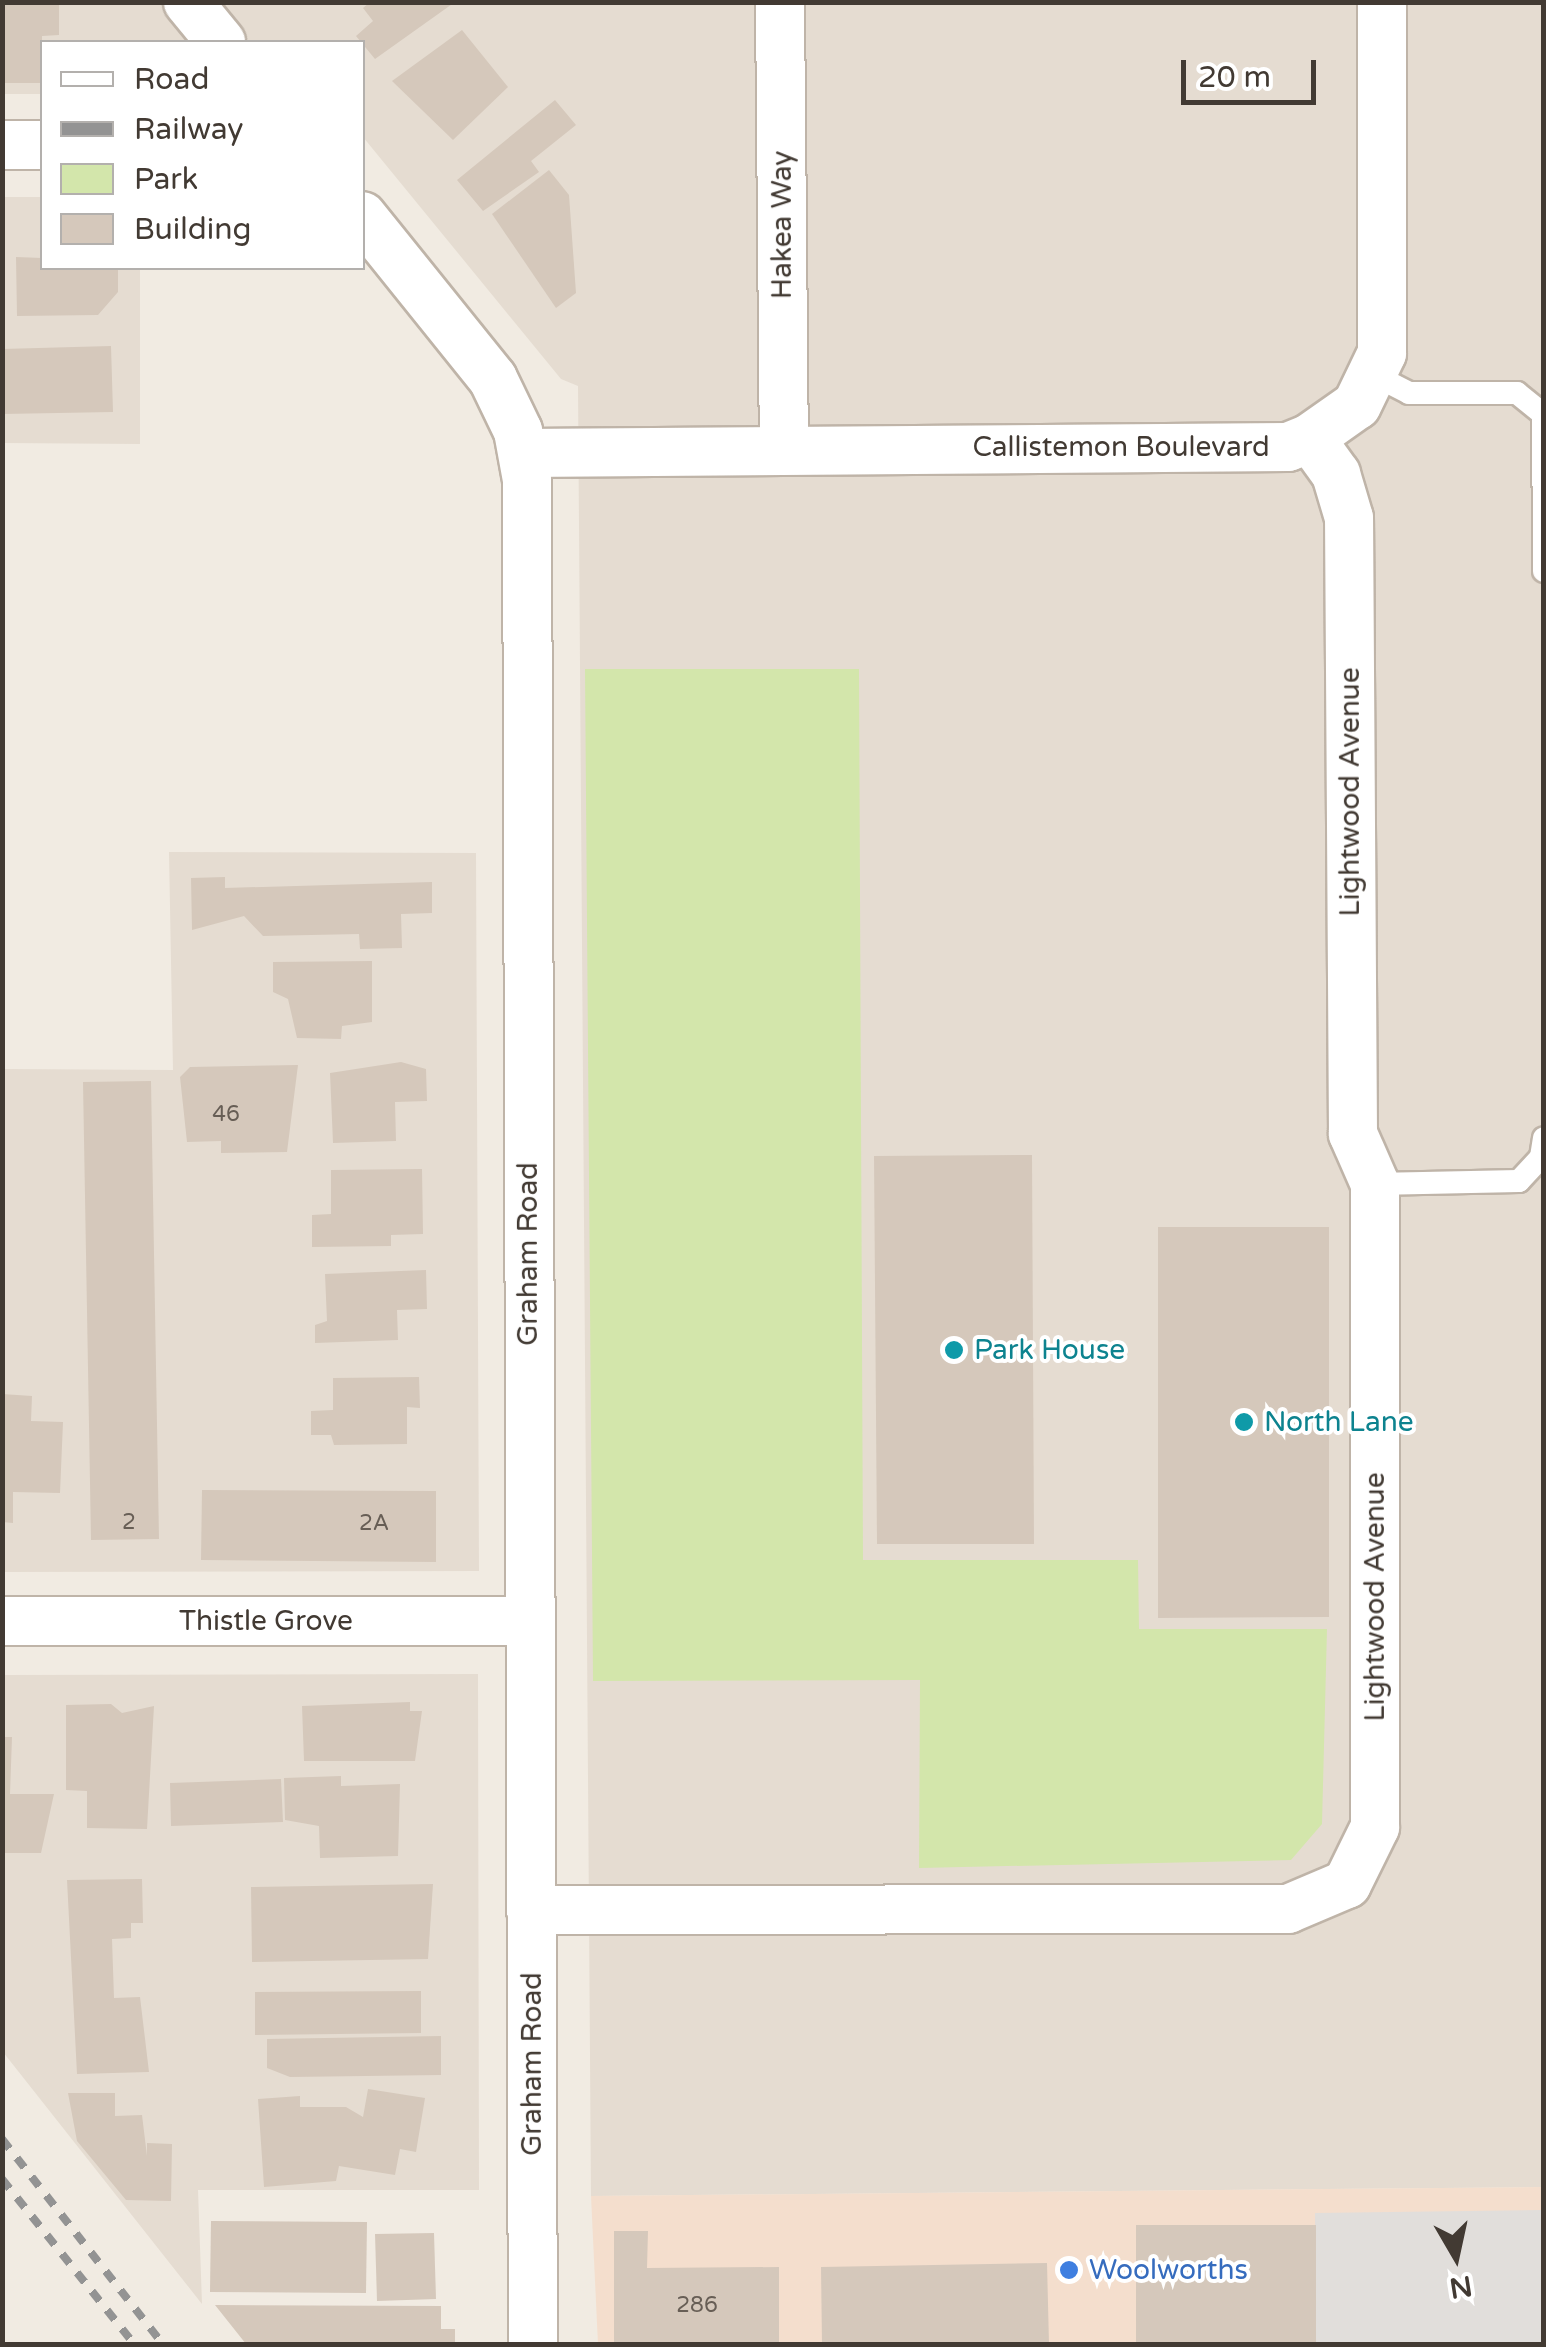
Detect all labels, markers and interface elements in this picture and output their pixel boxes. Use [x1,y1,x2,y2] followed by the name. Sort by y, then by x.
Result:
[40,40,365,270] legend
[1186,40,1321,102] scale bar
[1198,59,1271,96] text: 20 m
[134,61,209,98] text: Road
[134,111,243,148] text: Railway
[765,151,799,299] street label: Hakea Way
[134,161,198,198] text: Park
[134,211,251,248] text: Building
[972,430,1270,464] street label: Callistemon Boulevard
[1333,667,1367,917] street label: Lightwood Avenue
[212,1102,240,1128] house number: 46
[511,1162,545,1346] street label: Graham Road
[974,1333,1125,1367] place label: Park House
[943,1339,965,1361] marker: Park House
[1264,1405,1414,1439] place label: North Lane
[1233,1411,1255,1433] marker: North Lane
[1358,1472,1392,1722] street label: Lightwood Avenue
[122,1510,136,1536] house number: 2
[359,1511,389,1537] house number: 2A
[179,1604,353,1638] street label: Thistle Grove
[515,1972,549,2156] street label: Graham Road
[1406,2207,1506,2307] north arrow
[1089,2253,1248,2287] place label: Woolworths
[1058,2259,1080,2281] marker: Woolworths
[1447,2268,1474,2305] text: N
[676,2293,718,2319] house number: 286

